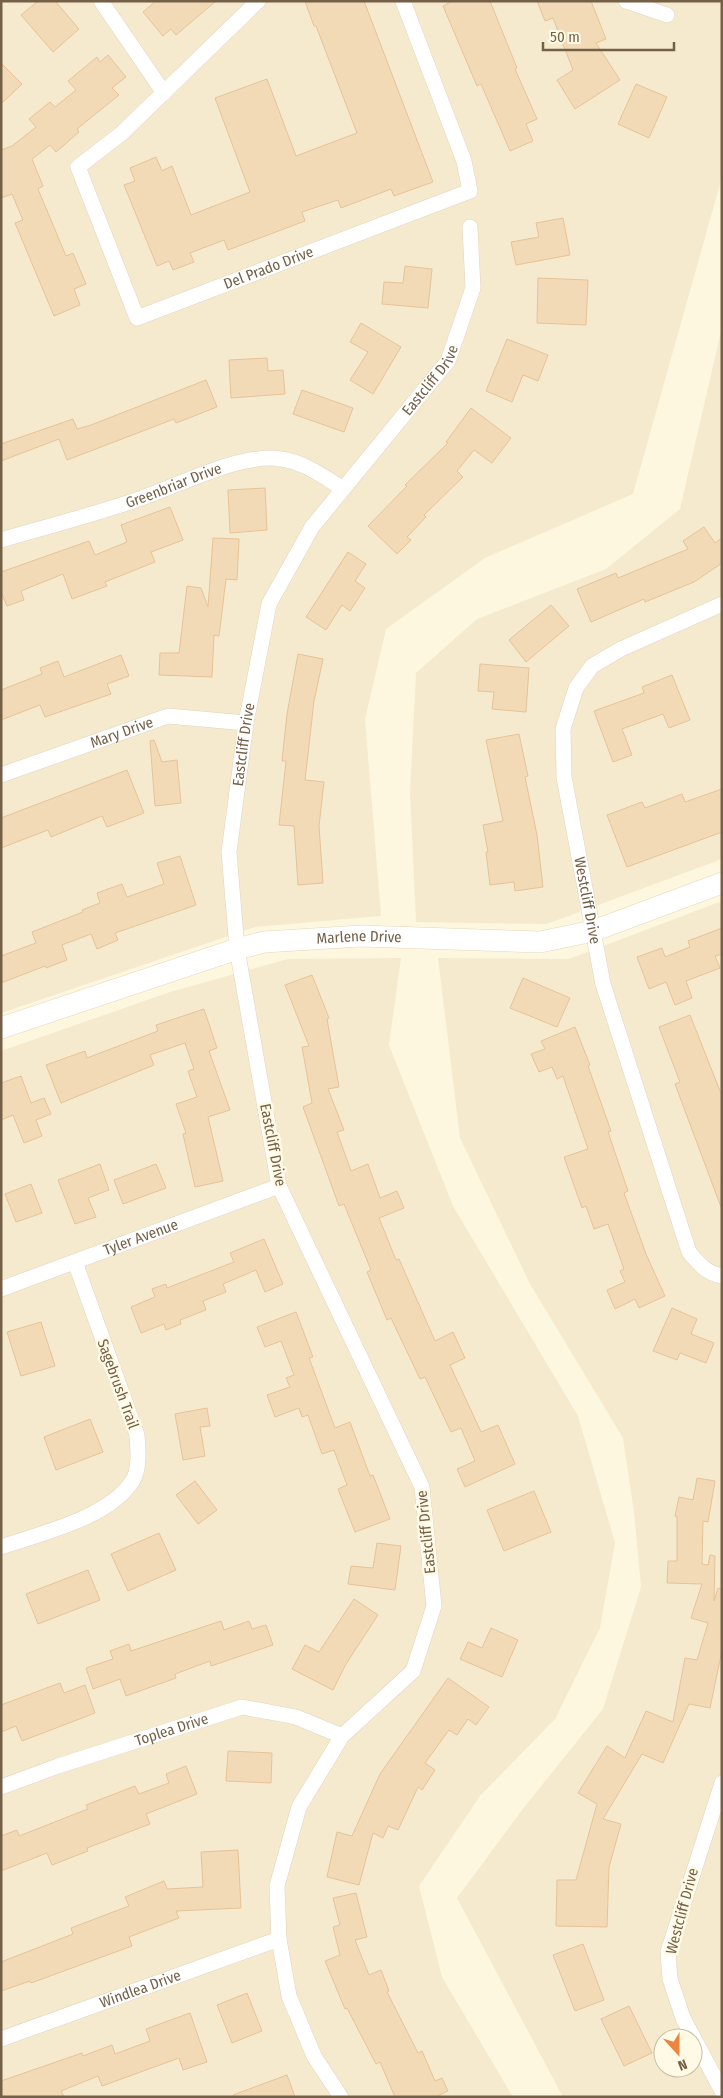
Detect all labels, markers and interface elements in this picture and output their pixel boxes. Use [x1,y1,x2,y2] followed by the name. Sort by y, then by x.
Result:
[543,20,674,52] scale bar
[550,28,580,46] text: 50 m
[221,243,316,293] street label: Del Prado Drive
[398,343,462,419] street label: Eastcliff Drive
[123,459,224,512] street label: Greenbriar Drive
[229,701,259,787] street label: Eastcliff Drive
[88,713,155,752] street label: Mary Drive
[570,855,604,945] street label: Westcliff Drive
[316,927,402,948] street label: Marlene Drive
[256,1102,290,1188] street label: Eastcliff Drive
[101,1215,181,1259] street label: Tyler Avenue
[93,1337,143,1431] street label: Sagebrush Trail
[413,1489,439,1575] street label: Eastcliff Drive
[133,1709,210,1750] street label: Toplea Drive
[662,1866,702,1956] street label: Westcliff Drive
[97,1966,183,2012] street label: Windlea Drive
[653,2028,703,2078] north arrow
[676,2055,689,2074] text: N

